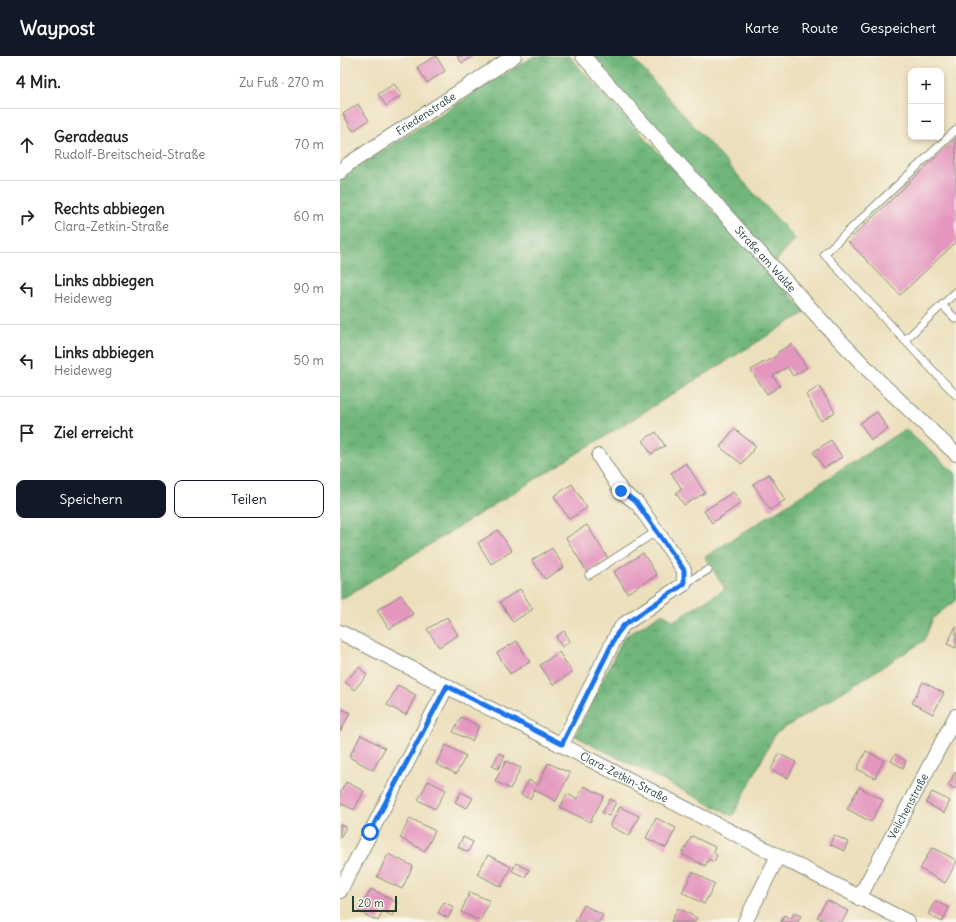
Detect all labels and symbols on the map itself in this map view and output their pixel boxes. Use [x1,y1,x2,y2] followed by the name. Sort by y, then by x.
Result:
[393,89,458,138] street label: Friedenstraße
[732,223,799,295] street label: Straße am Walde
[612,482,630,500] route end
[578,749,671,805] street label: Clara-Zetkin-Straße
[885,771,931,842] street label: Veilchenstraße
[361,823,379,841] route start
[352,894,397,913] scale bar

